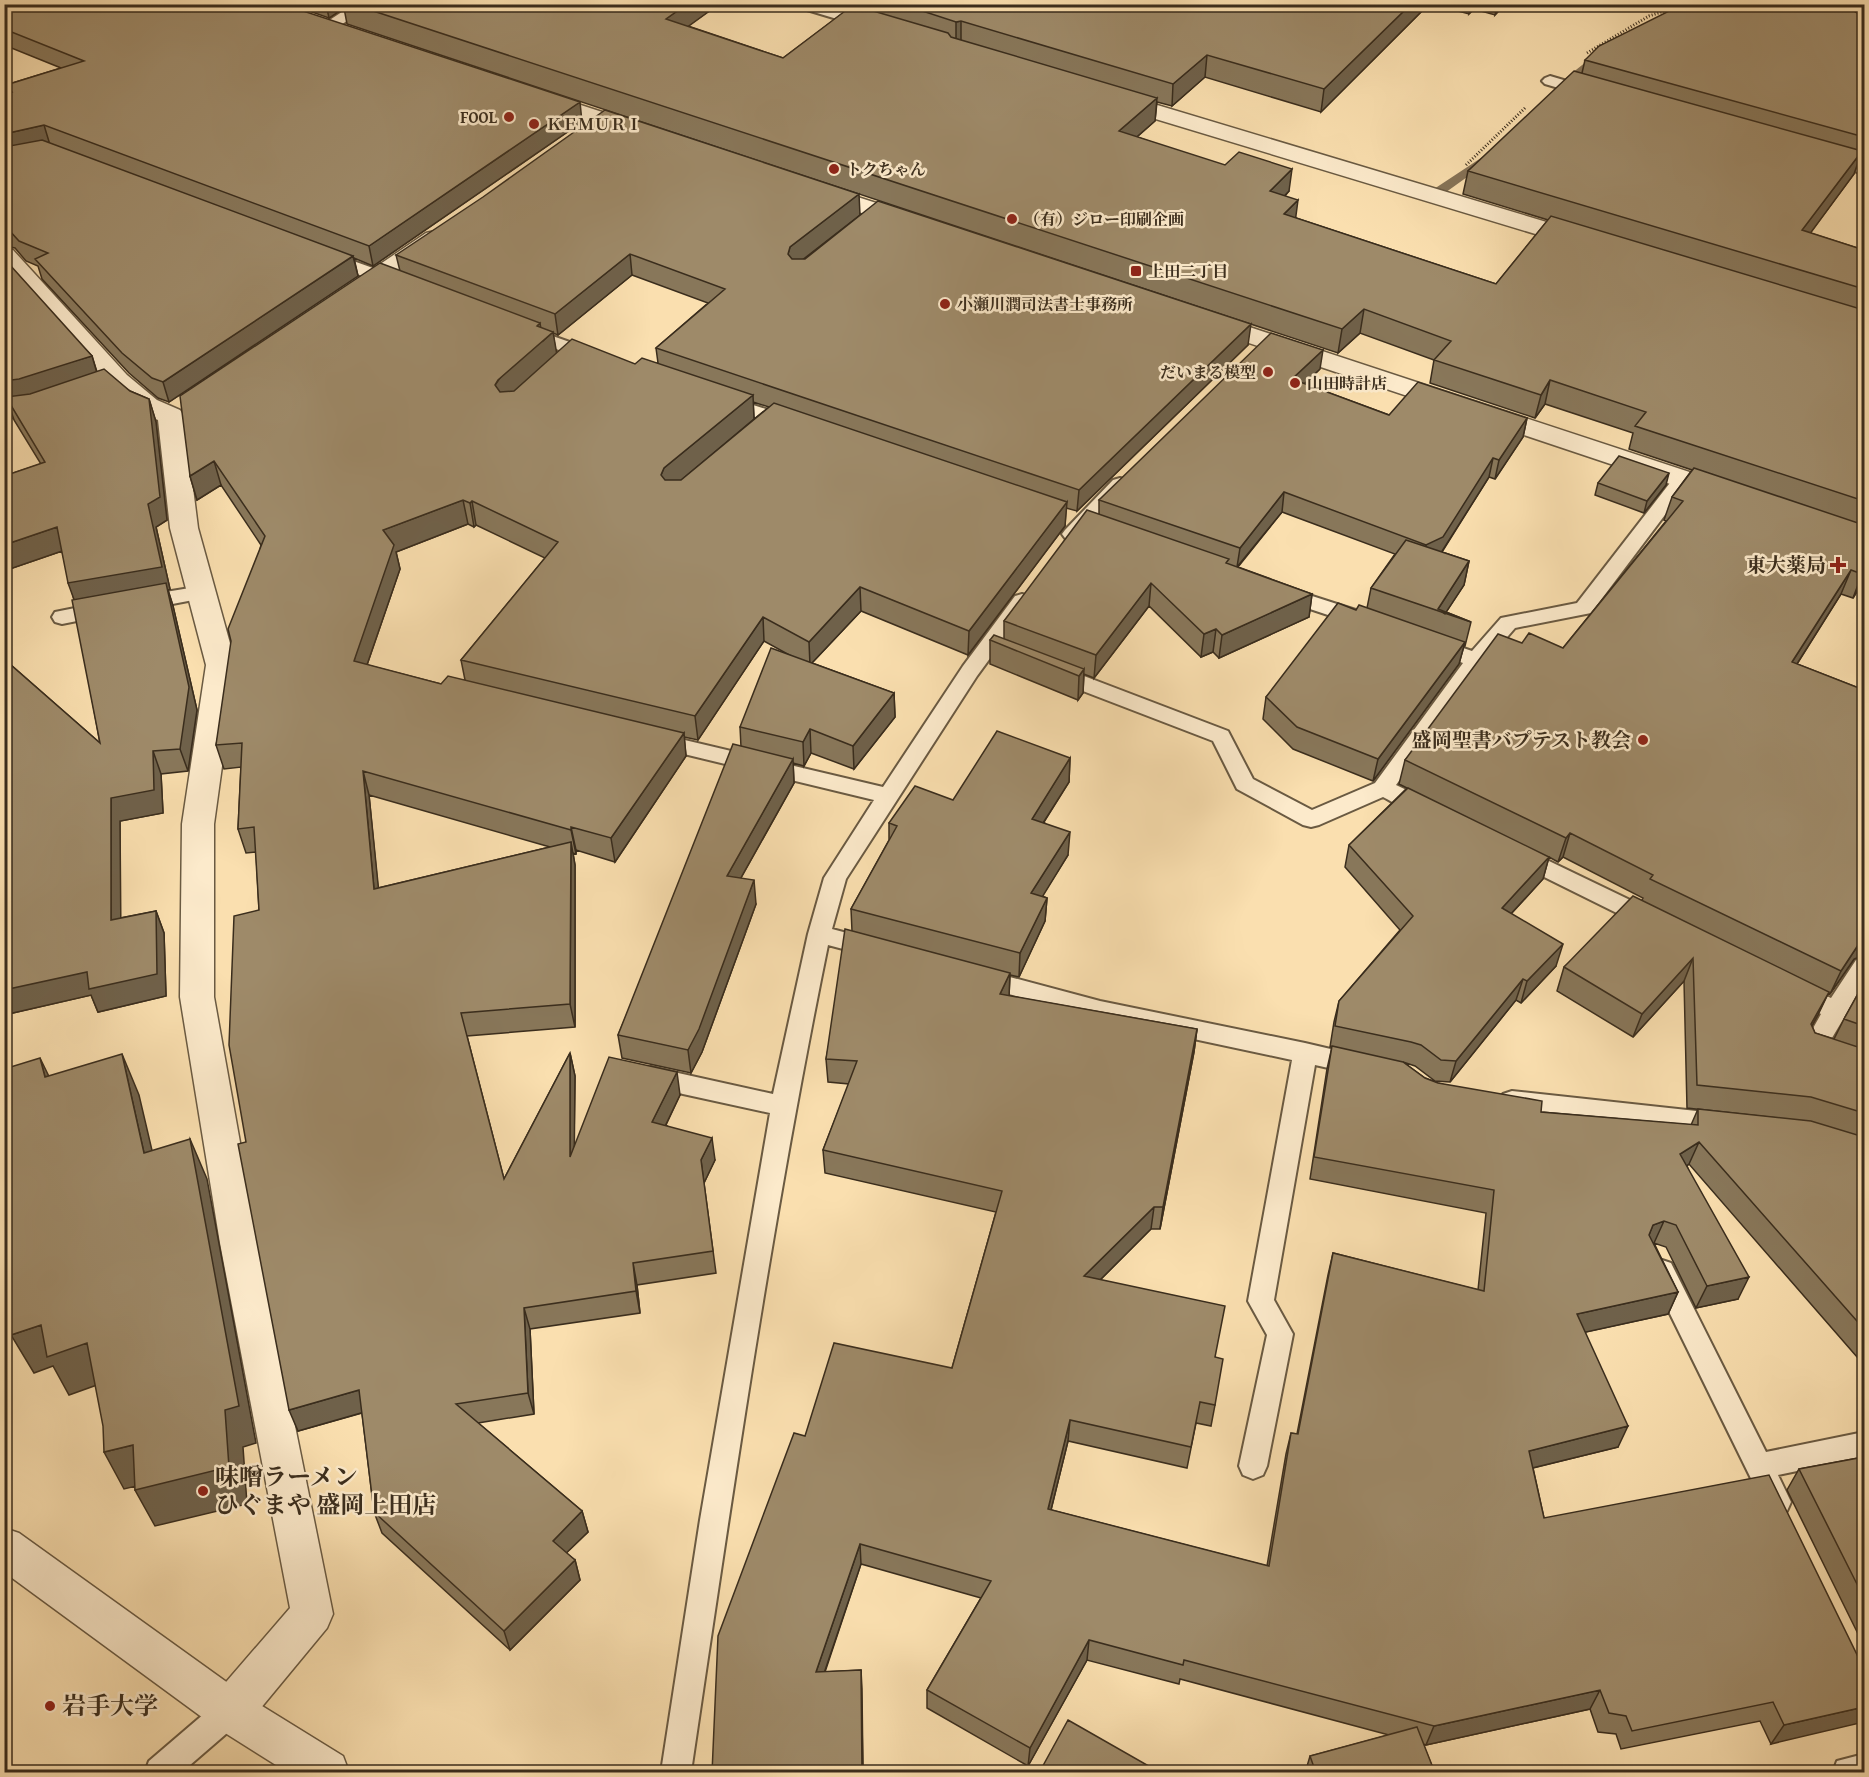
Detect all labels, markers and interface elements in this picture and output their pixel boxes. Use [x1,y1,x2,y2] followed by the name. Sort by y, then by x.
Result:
[460,105,498,129] place label: FOOL
[502,110,516,124] marker: FOOL
[546,112,642,136] place label: ＫＥＭＵＲＩ
[527,117,541,131] marker: ＫＥＭＵＲＩ
[846,157,926,181] place label: トクちゃん
[827,162,841,176] marker: トクちゃん
[1024,207,1184,231] place label: （有）ジロー印刷企画
[1005,212,1019,226] marker: （有）ジロー印刷企画
[1148,259,1228,283] place label: 上田二丁目
[1129,264,1143,278] marker: 上田二丁目
[957,292,1133,316] place label: 小瀬川潤司法書士事務所
[938,297,952,311] marker: 小瀬川潤司法書士事務所
[1160,360,1256,384] place label: だいまる模型
[1261,365,1275,379] marker: だいまる模型
[1307,371,1387,395] place label: 山田時計店
[1288,376,1302,390] marker: 山田時計店
[1746,550,1826,579] place label: 東大薬局
[1831,558,1845,572] marker: 東大薬局
[1412,725,1631,754] place label: 盛岡聖書バプテスト教会
[1636,733,1650,747] marker: 盛岡聖書バプテスト教会
[215,1459,436,1522] place label: 味噌ラーメン ひぐまや 盛岡上田店
[196,1484,210,1498] marker: 味噌ラーメン ひぐまや 盛岡上田店
[62,1688,158,1723] place label: 岩手大学
[43,1699,57,1713] marker: 岩手大学

